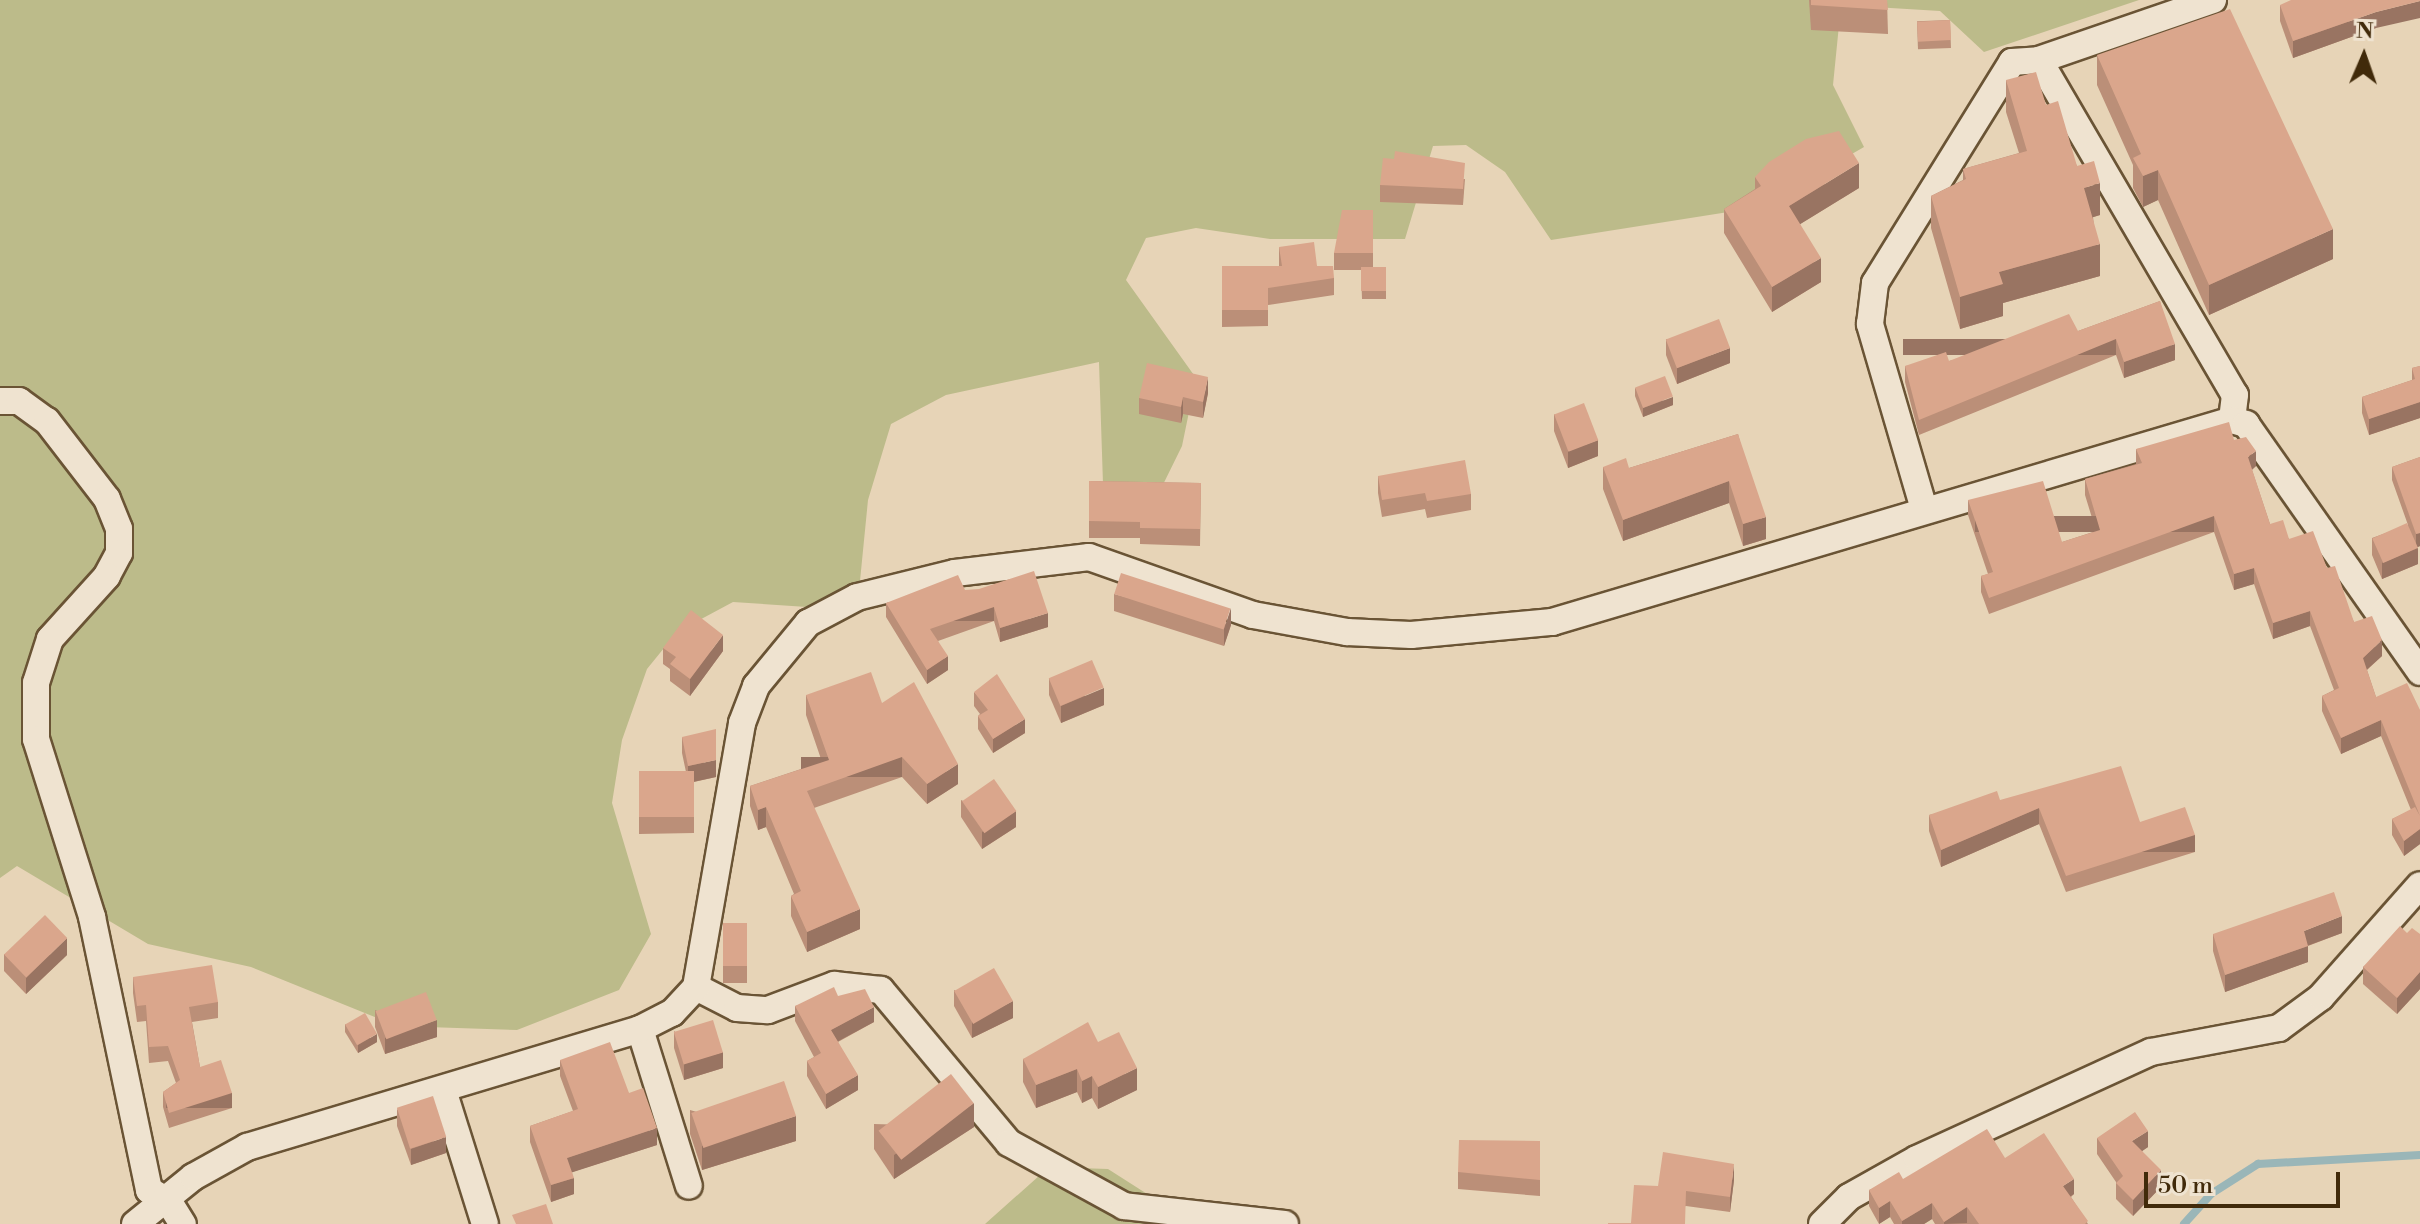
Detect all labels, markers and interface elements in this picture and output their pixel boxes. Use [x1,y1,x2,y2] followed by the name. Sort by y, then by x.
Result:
[2324,16,2404,96] north arrow
[2356,18,2374,45] text: N
[2148,1156,2344,1206] scale bar
[2158,1171,2213,1201] text: 50 m

